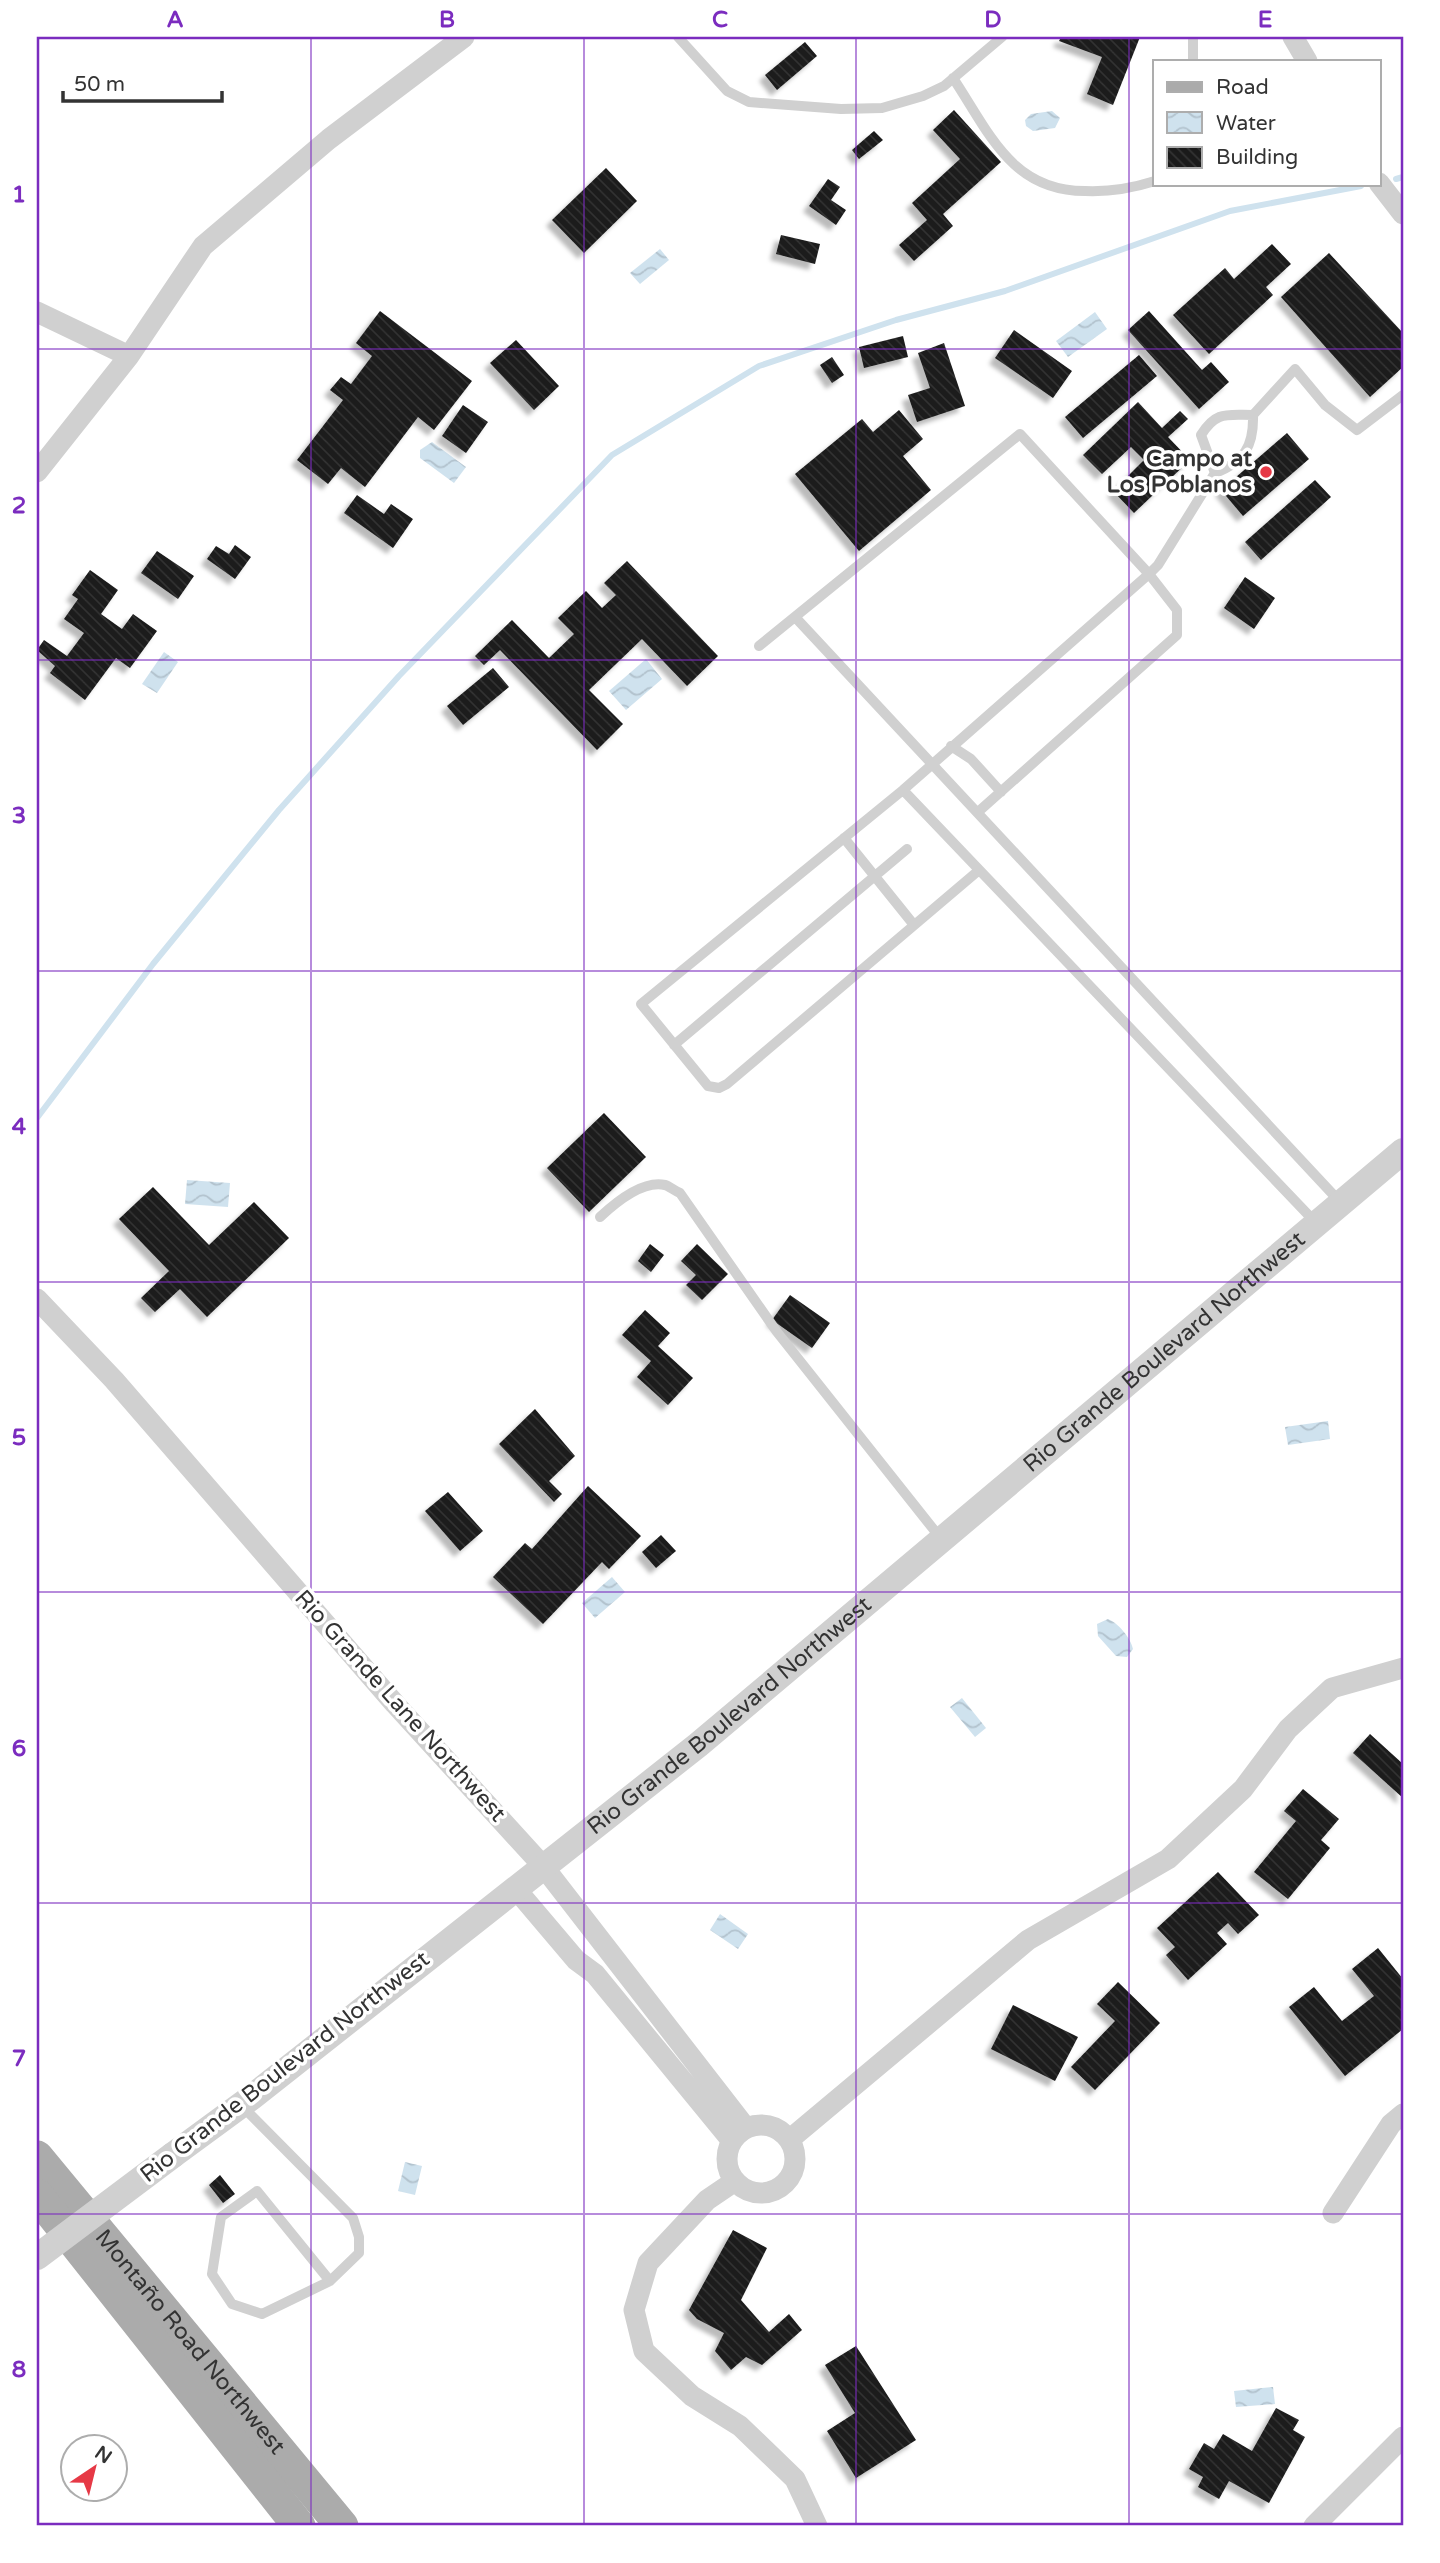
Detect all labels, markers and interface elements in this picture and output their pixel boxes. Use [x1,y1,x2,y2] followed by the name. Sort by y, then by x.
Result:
[166,6,184,34] text: A
[439,6,455,34] text: B
[712,6,728,34] text: C
[984,6,1002,34] text: D
[1258,6,1272,34] text: E
[63,60,222,104] scale bar
[1153,60,1380,186] legend
[74,72,125,97] text: 50 m
[1216,75,1269,100] text: Road
[1216,111,1276,136] text: Water
[1216,145,1298,170] text: Building
[12,181,26,209] text: 1
[1106,445,1252,499] place label: Campo at Los Poblanos
[1258,464,1274,480] marker: Campo at Los Poblanos
[12,492,26,520] text: 2
[12,802,26,830] text: 3
[12,1113,27,1141] text: 4
[1018,1225,1311,1479] street label: Rio Grande Boulevard Northwest
[12,1424,26,1452] text: 5
[288,1584,512,1828] street label: Rio Grande Lane Northwest
[582,1591,877,1841] street label: Rio Grande Boulevard Northwest
[12,1735,26,1763] text: 6
[135,1945,435,2189] street label: Rio Grande Boulevard Northwest
[12,2045,26,2073] text: 7
[88,2224,292,2458] street label: Montaño Road Northwest
[12,2356,26,2384] text: 8
[60,2434,130,2504] north arrow

